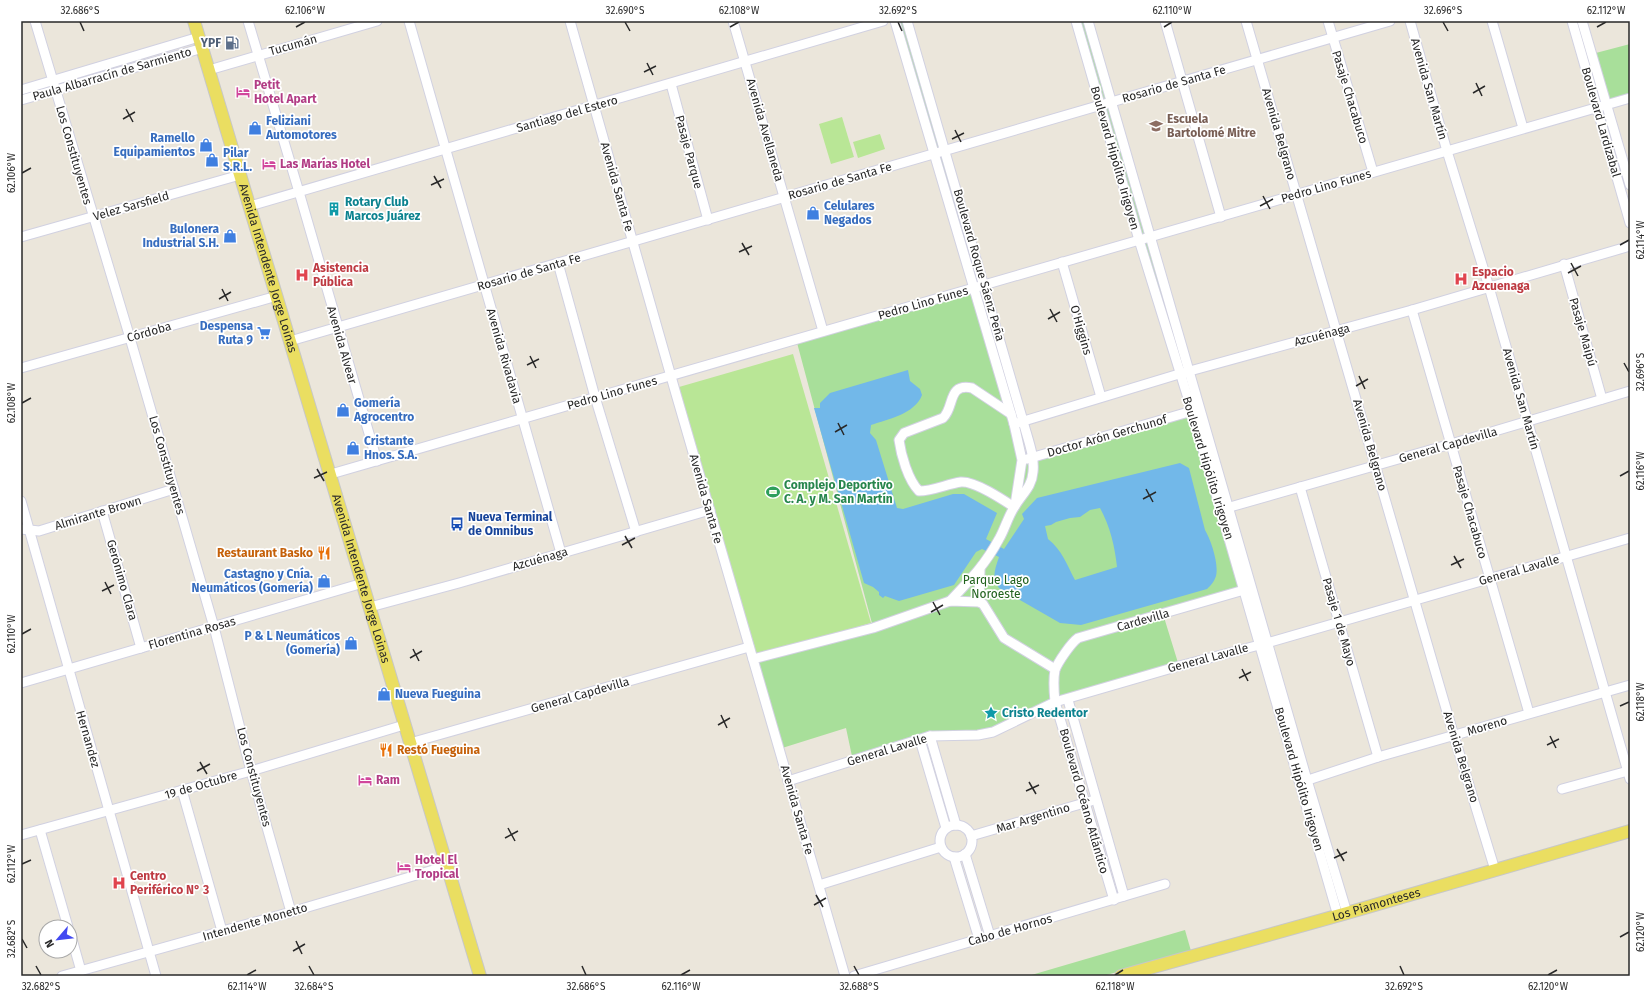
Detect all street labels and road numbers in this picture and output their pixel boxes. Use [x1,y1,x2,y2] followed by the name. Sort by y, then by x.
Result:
[267,31,319,59] street label: Tucumán
[1408,37,1450,141] street label: Avenida San Martín
[31,45,193,103] street label: Paula Albarracín de Sarmiento
[1329,49,1371,145] street label: Pasaje Chacabuco
[1121,62,1227,106] street label: Rosario de Santa Fe
[1579,65,1624,179] street label: Boulevard Lardizabal
[744,77,786,183] street label: Avenida Avellaneda
[1088,84,1142,232] street label: Boulevard Hipólito Irigoyen
[1259,86,1299,182] street label: Avenida Belgrano
[515,93,619,135] street label: Santiago del Estero
[53,104,95,206] street label: Los Constituyentes
[672,114,706,190] street label: Pasaje Parque
[598,141,636,233] street label: Avenida Santa Fe
[787,159,893,203] street label: Rosario de Santa Fe
[1279,166,1373,206] street label: Pedro Lino Funes
[236,182,300,355] street label: Avenida Intendente Jorge Loinas
[951,187,1007,343] street label: Boulevard Roque Sáenz Peña
[91,188,171,224] street label: Velez Sarsfield
[476,250,582,294] street label: Rosario de Santa Fe
[876,283,970,323] street label: Pedro Lino Funes
[1566,296,1600,368] street label: Pasaje Maipú
[324,304,360,386] street label: Avenida Alvear
[1067,304,1095,357] street label: O'Higgins
[484,307,524,405] street label: Avenida Rivadavia
[125,319,173,345] street label: Córdoba
[1293,321,1351,349] street label: Azcuénaga
[1500,347,1542,451] street label: Avenida San Martín
[565,373,659,413] street label: Pedro Lino Funes
[1180,395,1236,541] street label: Boulevard Hipólito Irigoyen
[1350,397,1390,493] street label: Avenida Belgrano
[1045,412,1169,460] street label: Doctor Arón Gerchunof
[146,414,188,516] street label: Los Constituyentes
[1397,424,1499,466] street label: General Capdevilla
[687,453,725,545] street label: Avenida Santa Fe
[1450,464,1490,560] street label: Pasaje Chacabuco
[329,492,393,665] street label: Avenida Intendente Jorge Loinas
[53,493,143,533] street label: Almirante Brown
[104,538,140,622] street label: Gerónimo Clara
[511,544,569,574] street label: Azcuénaga
[1477,552,1561,588] street label: General Lavalle
[1320,576,1358,668] street label: Pasaje 1 de Mayo
[1115,606,1171,634] street label: Cardevilla
[147,614,238,652] street label: Florentina Rosas
[1166,641,1250,675] street label: General Lavalle
[529,674,631,716] street label: General Capdevilla
[1272,705,1326,853] street label: Boulevard Hipólito Irigoyen
[73,709,103,769] street label: Hernandez
[1440,710,1482,804] street label: Avenida Belgrano
[1465,713,1509,739] street label: Moreno
[234,726,274,829] street label: Los Constituyentes
[1057,727,1111,875] street label: Boulevard Océano Atlántico
[845,731,929,769] street label: General Lavalle
[778,764,816,856] street label: Avenida Santa Fe
[163,768,239,802] street label: 19 de Octubre
[994,800,1072,836] street label: Mar Argentino
[1330,885,1422,924] street label: Los Piamonteses
[201,900,309,944] street label: Intendente Monetto
[966,911,1054,949] street label: Cabo de Hornos

